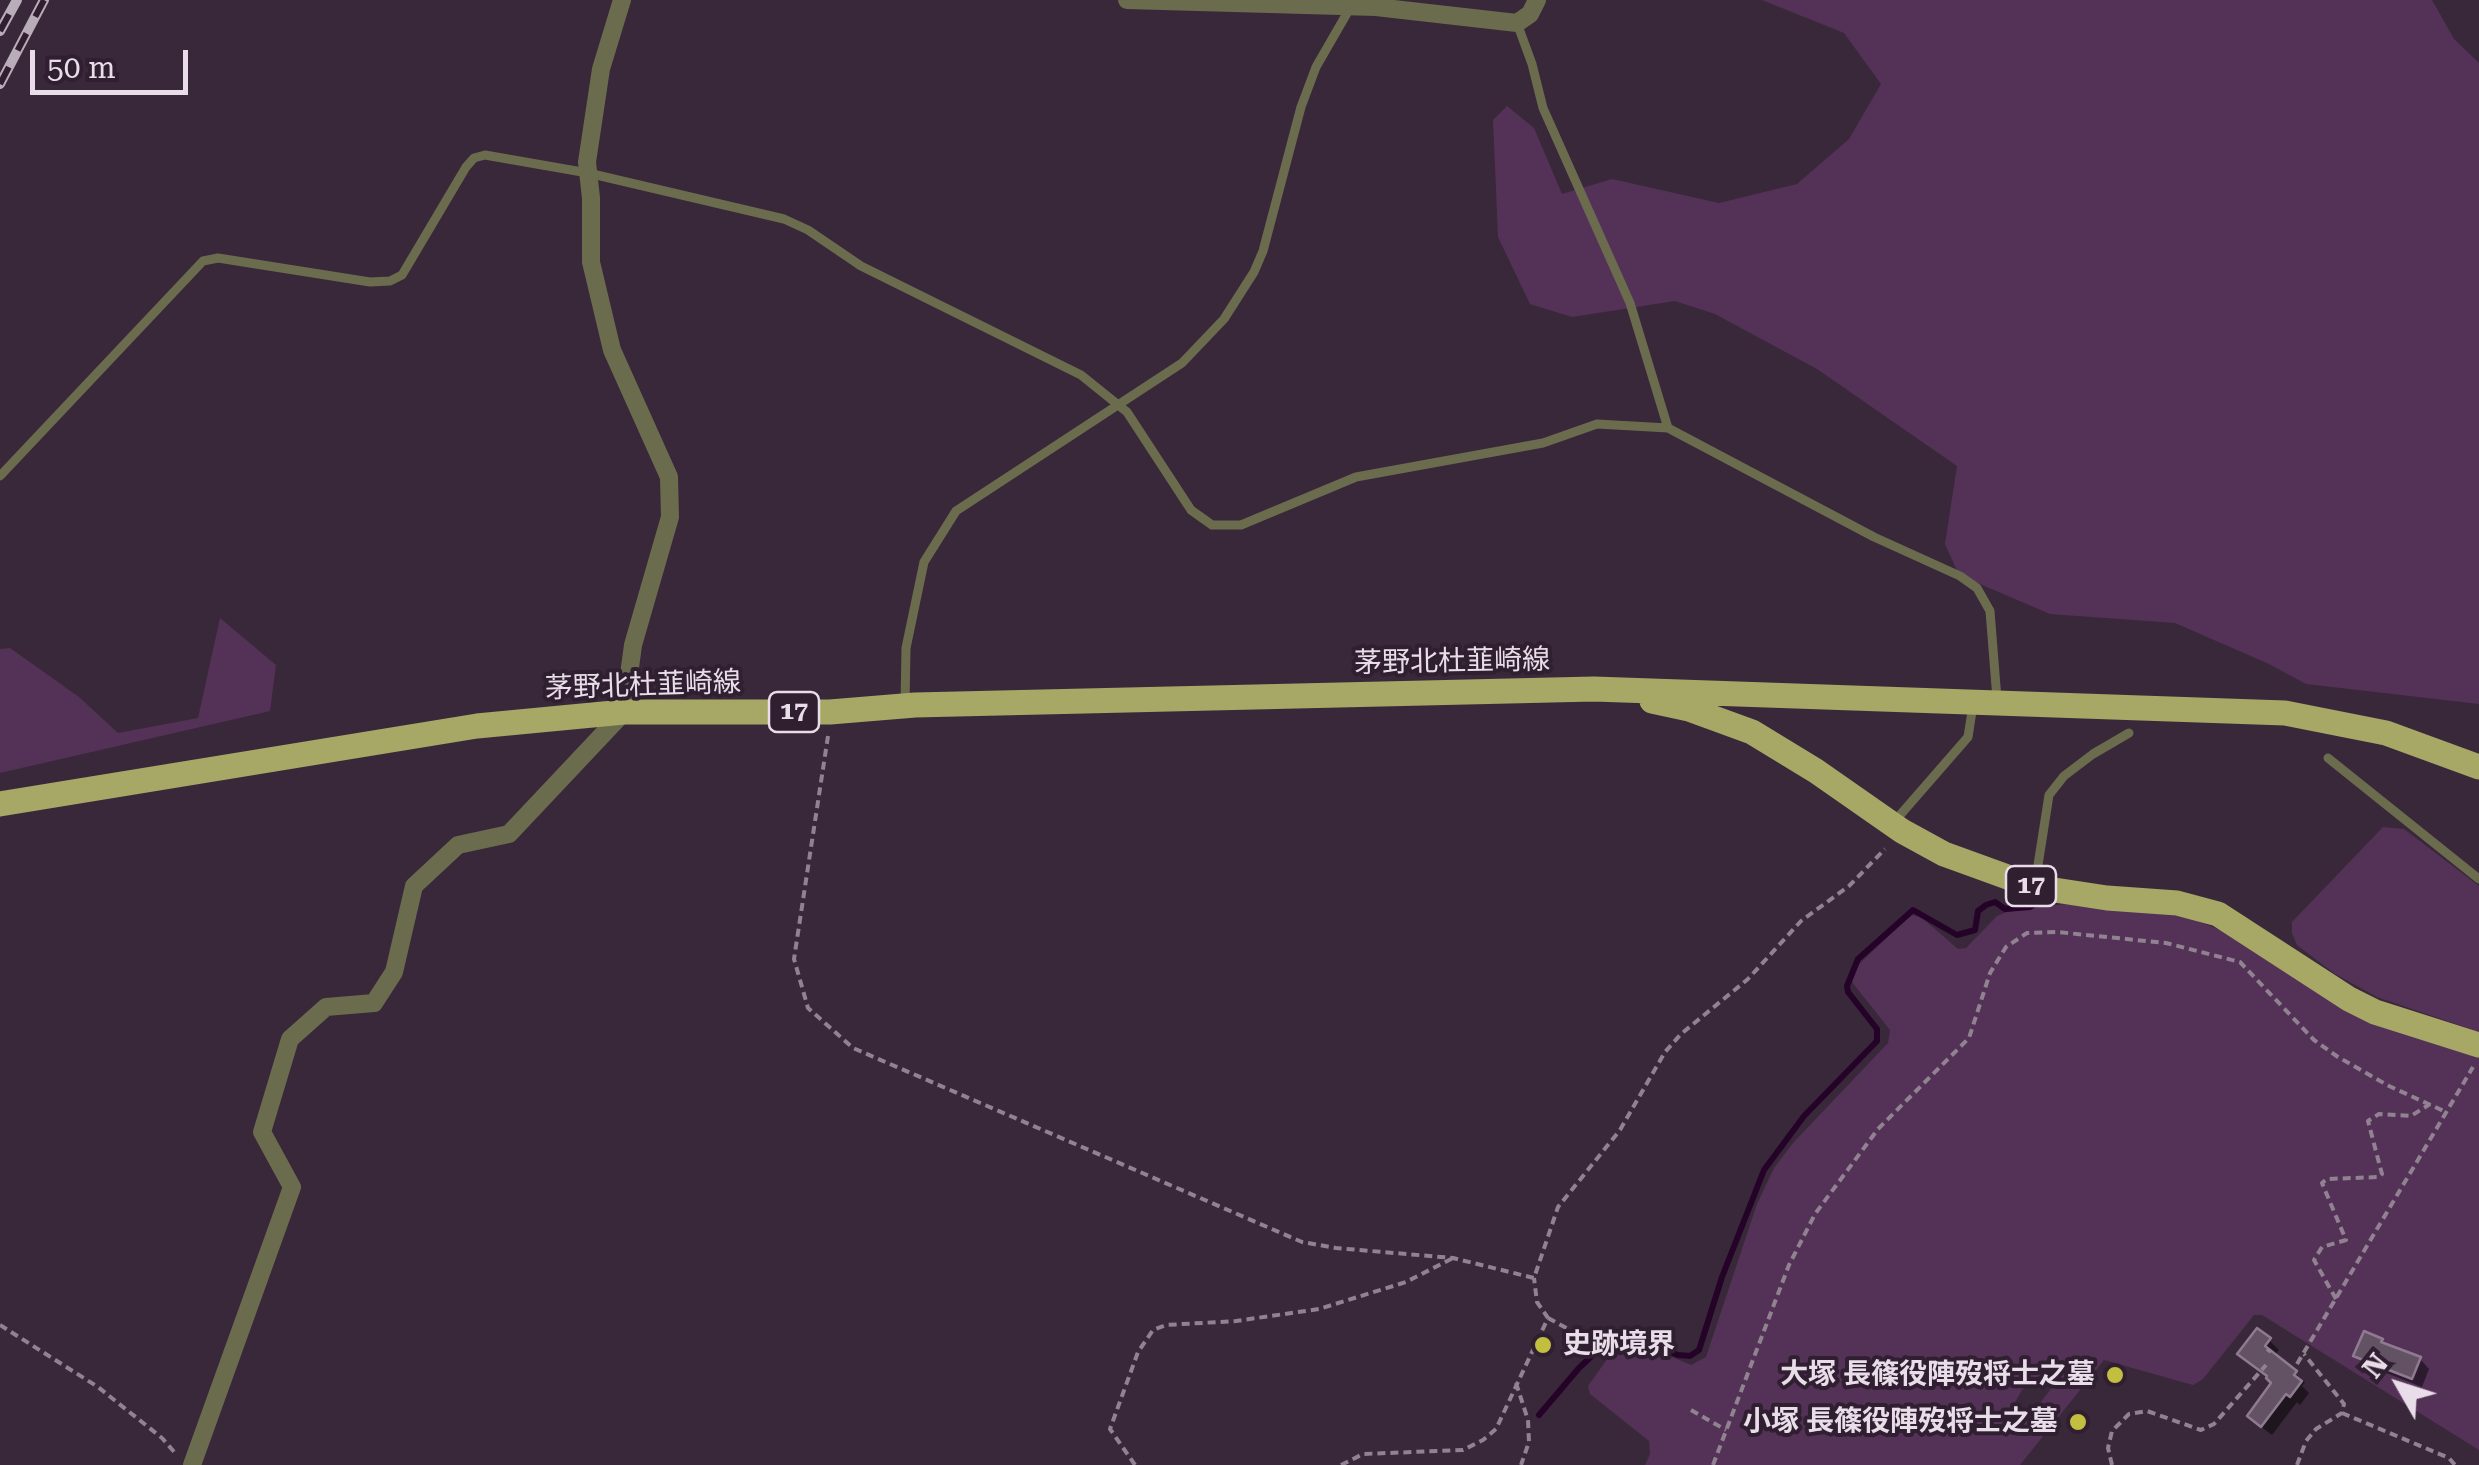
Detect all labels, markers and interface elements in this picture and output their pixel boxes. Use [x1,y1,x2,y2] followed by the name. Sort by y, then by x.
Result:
[35,30,192,92] scale bar
[47,50,116,85] text: 50 m
[1354,643,1550,681] street label: 茅野北杜韮崎線
[544,666,742,706] street label: 茅野北杜韮崎線
[769,692,819,732] road number: 17
[2006,866,2056,906] road number: 17
[1563,1328,1675,1362] place label: 史跡境界
[1532,1334,1554,1356] marker: 史跡境界
[2349,1335,2449,1435] north arrow
[2356,1347,2395,1385] text: N
[1780,1358,2095,1392] place label: 大塚 長篠役陣歿将士之墓
[2104,1364,2126,1386] marker: 大塚 長篠役陣歿将士之墓
[1743,1405,2058,1439] place label: 小塚 長篠役陣歿将士之墓
[2067,1411,2089,1433] marker: 小塚 長篠役陣歿将士之墓

